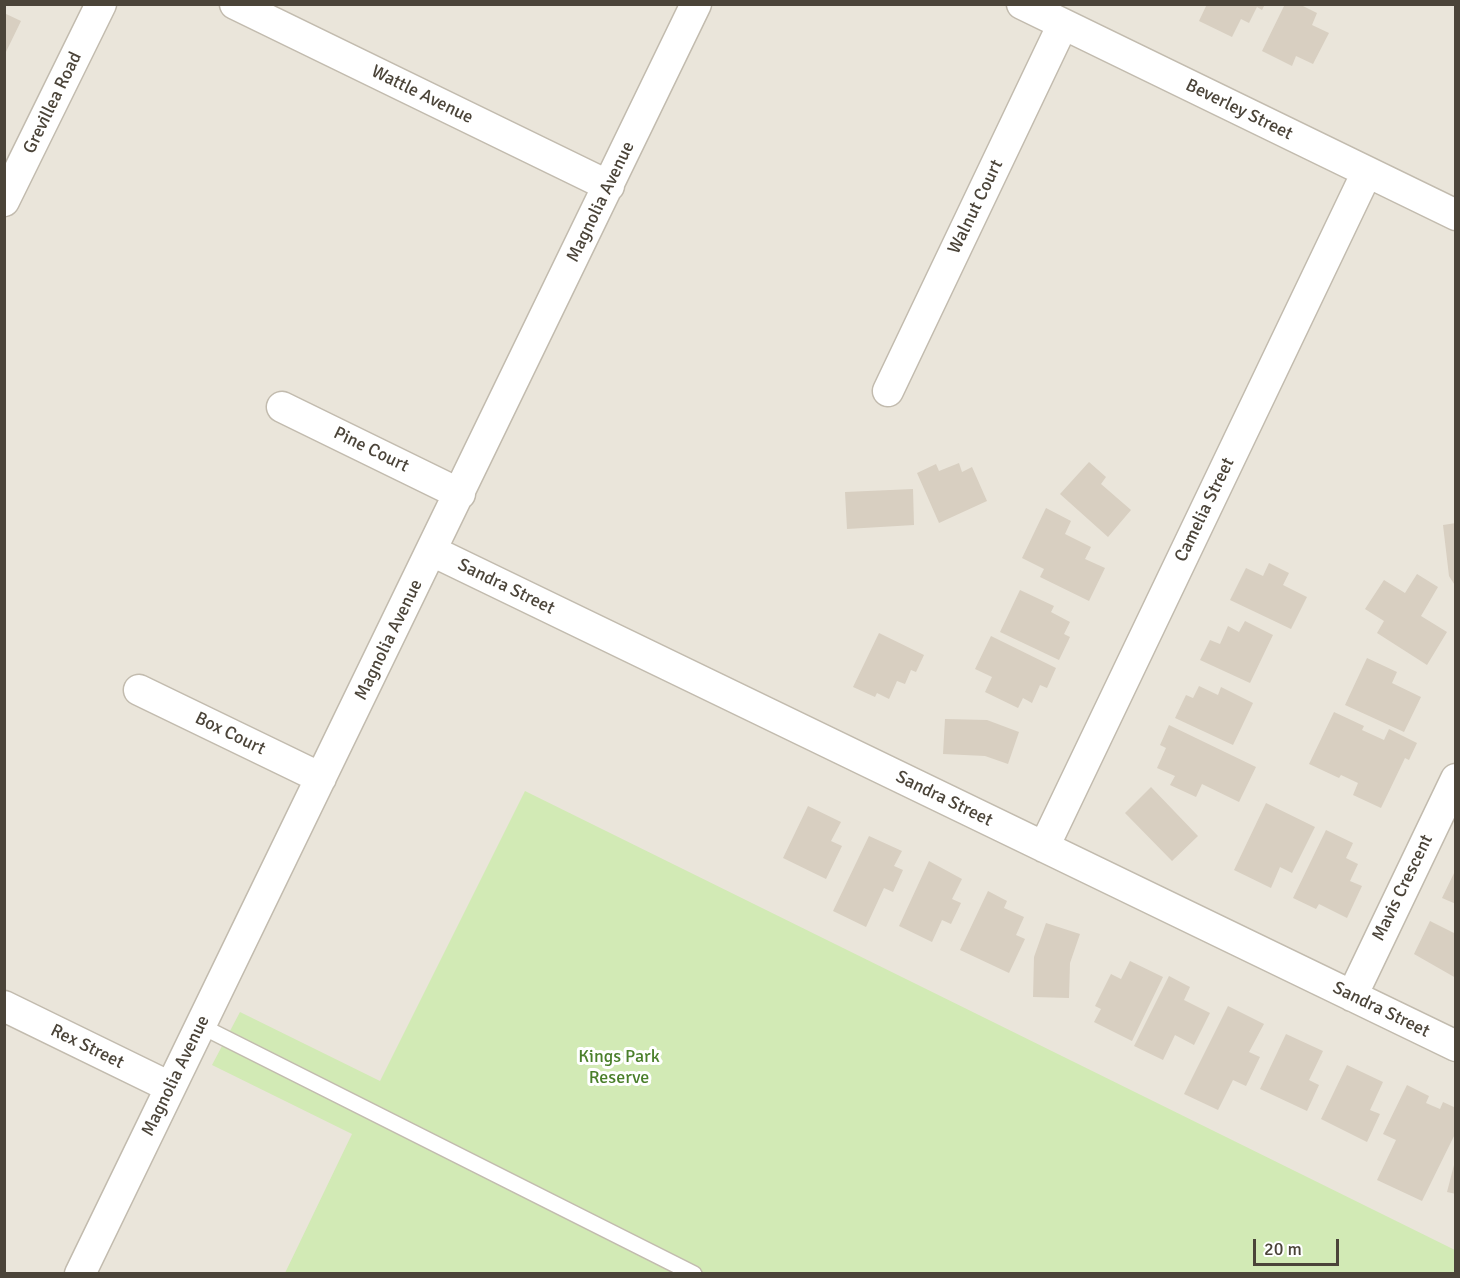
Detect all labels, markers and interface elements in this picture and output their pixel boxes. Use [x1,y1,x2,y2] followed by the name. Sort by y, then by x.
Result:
[19,49,87,157] street label: Grevillea Road
[368,61,476,129] street label: Wattle Avenue
[1182,75,1296,145] street label: Beverley Street
[562,138,640,266] street label: Magnolia Avenue
[944,156,1008,258] street label: Walnut Court
[330,423,412,477] street label: Pine Court
[1170,454,1240,566] street label: Camelia Street
[454,554,558,620] street label: Sandra Street
[350,576,428,704] street label: Magnolia Avenue
[191,708,269,760] street label: Box Court
[892,766,996,832] street label: Sandra Street
[1368,831,1438,945] street label: Mavis Crescent
[1329,977,1433,1043] street label: Sandra Street
[137,1012,215,1140] street label: Magnolia Avenue
[47,1020,127,1074] street label: Rex Street
[578,1046,660,1088] park label: Kings Park Reserve
[1256,1227,1342,1265] scale bar
[1264,1238,1302,1260] text: 20 m

